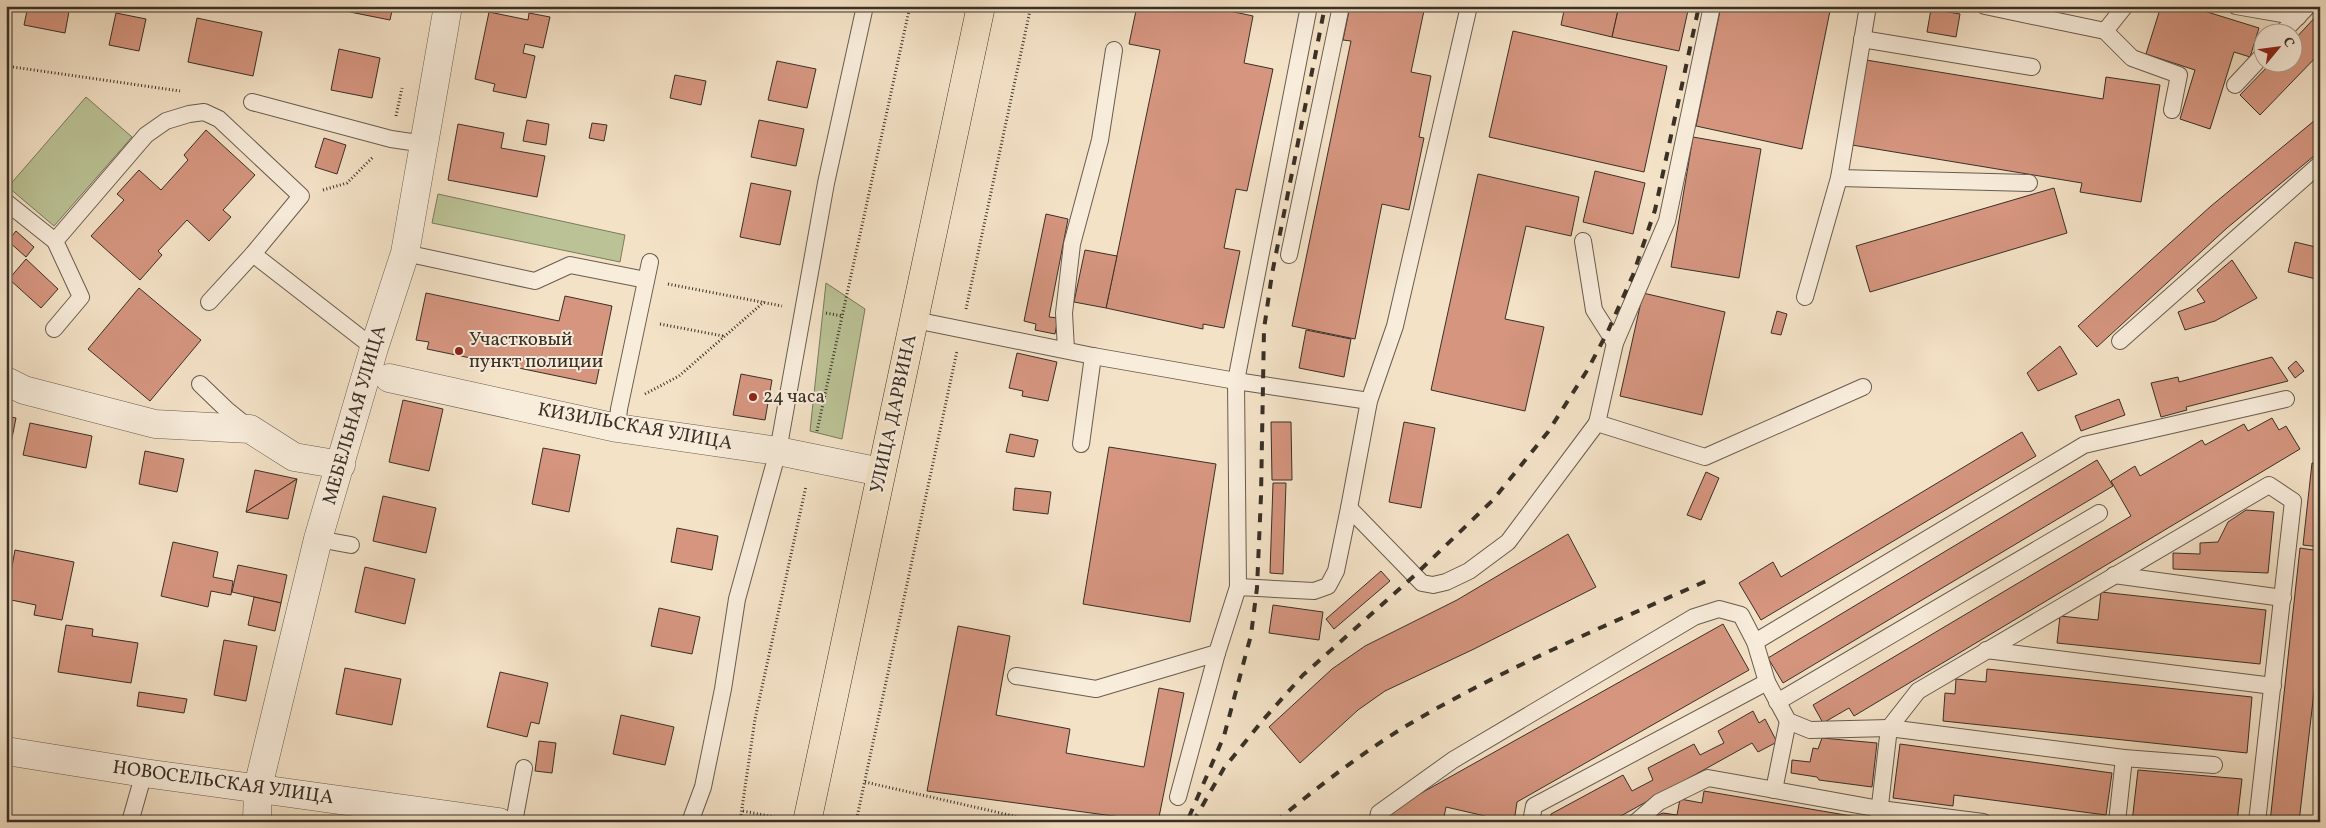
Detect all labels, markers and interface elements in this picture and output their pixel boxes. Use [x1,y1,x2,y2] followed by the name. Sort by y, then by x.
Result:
[2254,22,2304,72] north arrow
[2278,34,2299,51] text: С
[317,322,393,508] street label: МЕБЕЛЬНАЯ УЛИЦА
[469,327,603,375] place label: Участковый пункт полиции
[864,332,924,496] street label: УЛИЦА ДАРВИНА
[453,345,465,357] marker: Участковый пункт полиции
[763,384,825,410] place label: 24 часа
[747,391,759,403] marker: 24 часа
[536,397,734,457] street label: КИЗИЛЬСКАЯ УЛИЦА
[111,755,335,811] street label: НОВОСЕЛЬСКАЯ УЛИЦА

